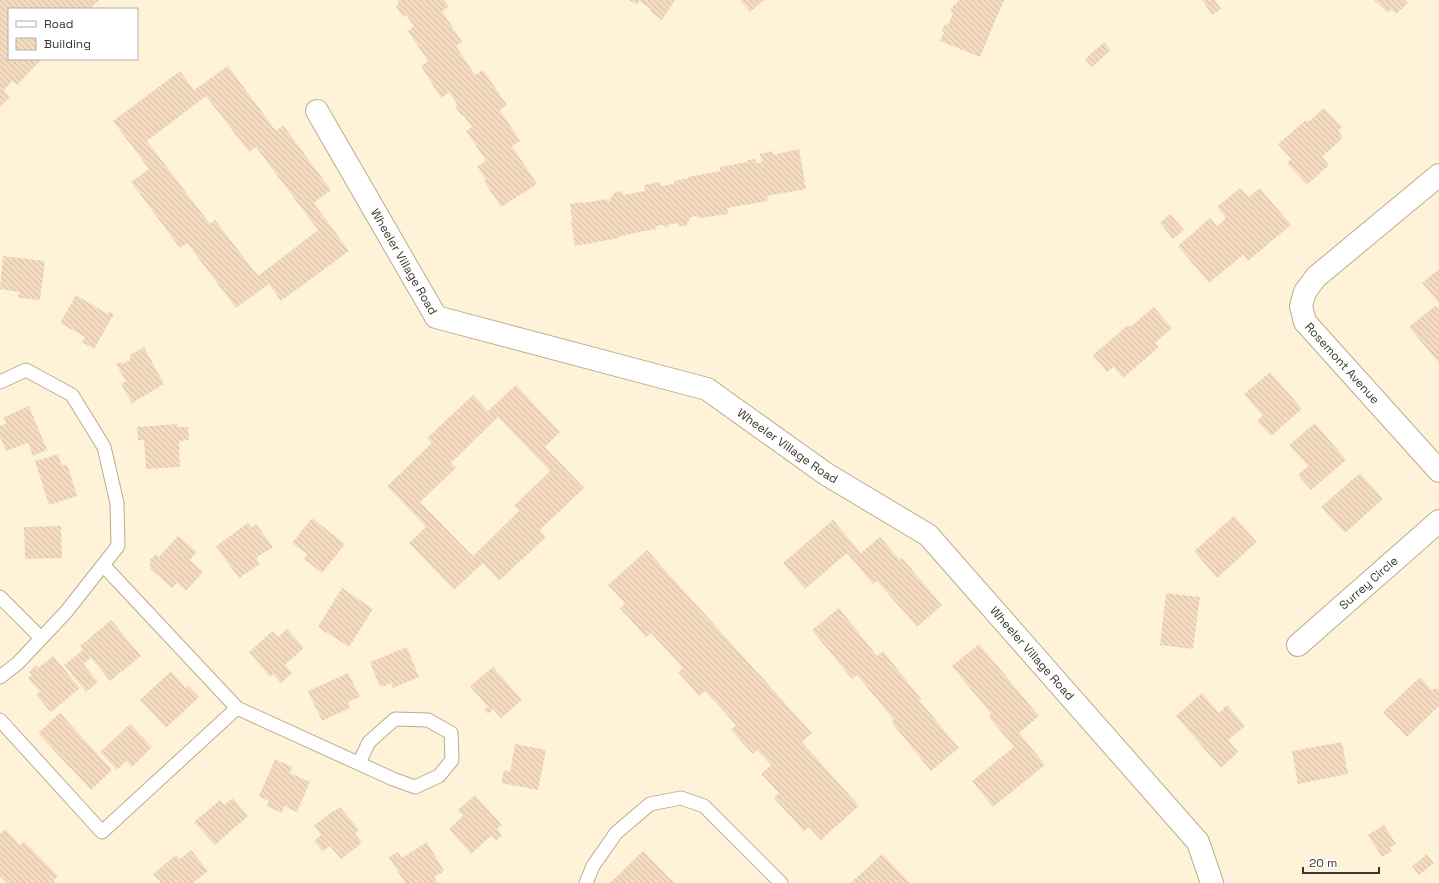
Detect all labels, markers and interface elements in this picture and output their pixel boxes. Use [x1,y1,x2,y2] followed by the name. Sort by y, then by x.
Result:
[8,8,138,60] legend
[44,16,73,32] text: Road
[44,36,91,52] text: Building
[367,206,441,318] street label: Wheeler Village Road
[1301,319,1383,407] street label: Rosemont Avenue
[734,405,841,487] street label: Wheeler Village Road
[1336,553,1401,613] street label: Surrey Circle
[986,603,1078,704] street label: Wheeler Village Road
[1303,849,1379,875] scale bar
[1309,855,1337,871] text: 20 m

